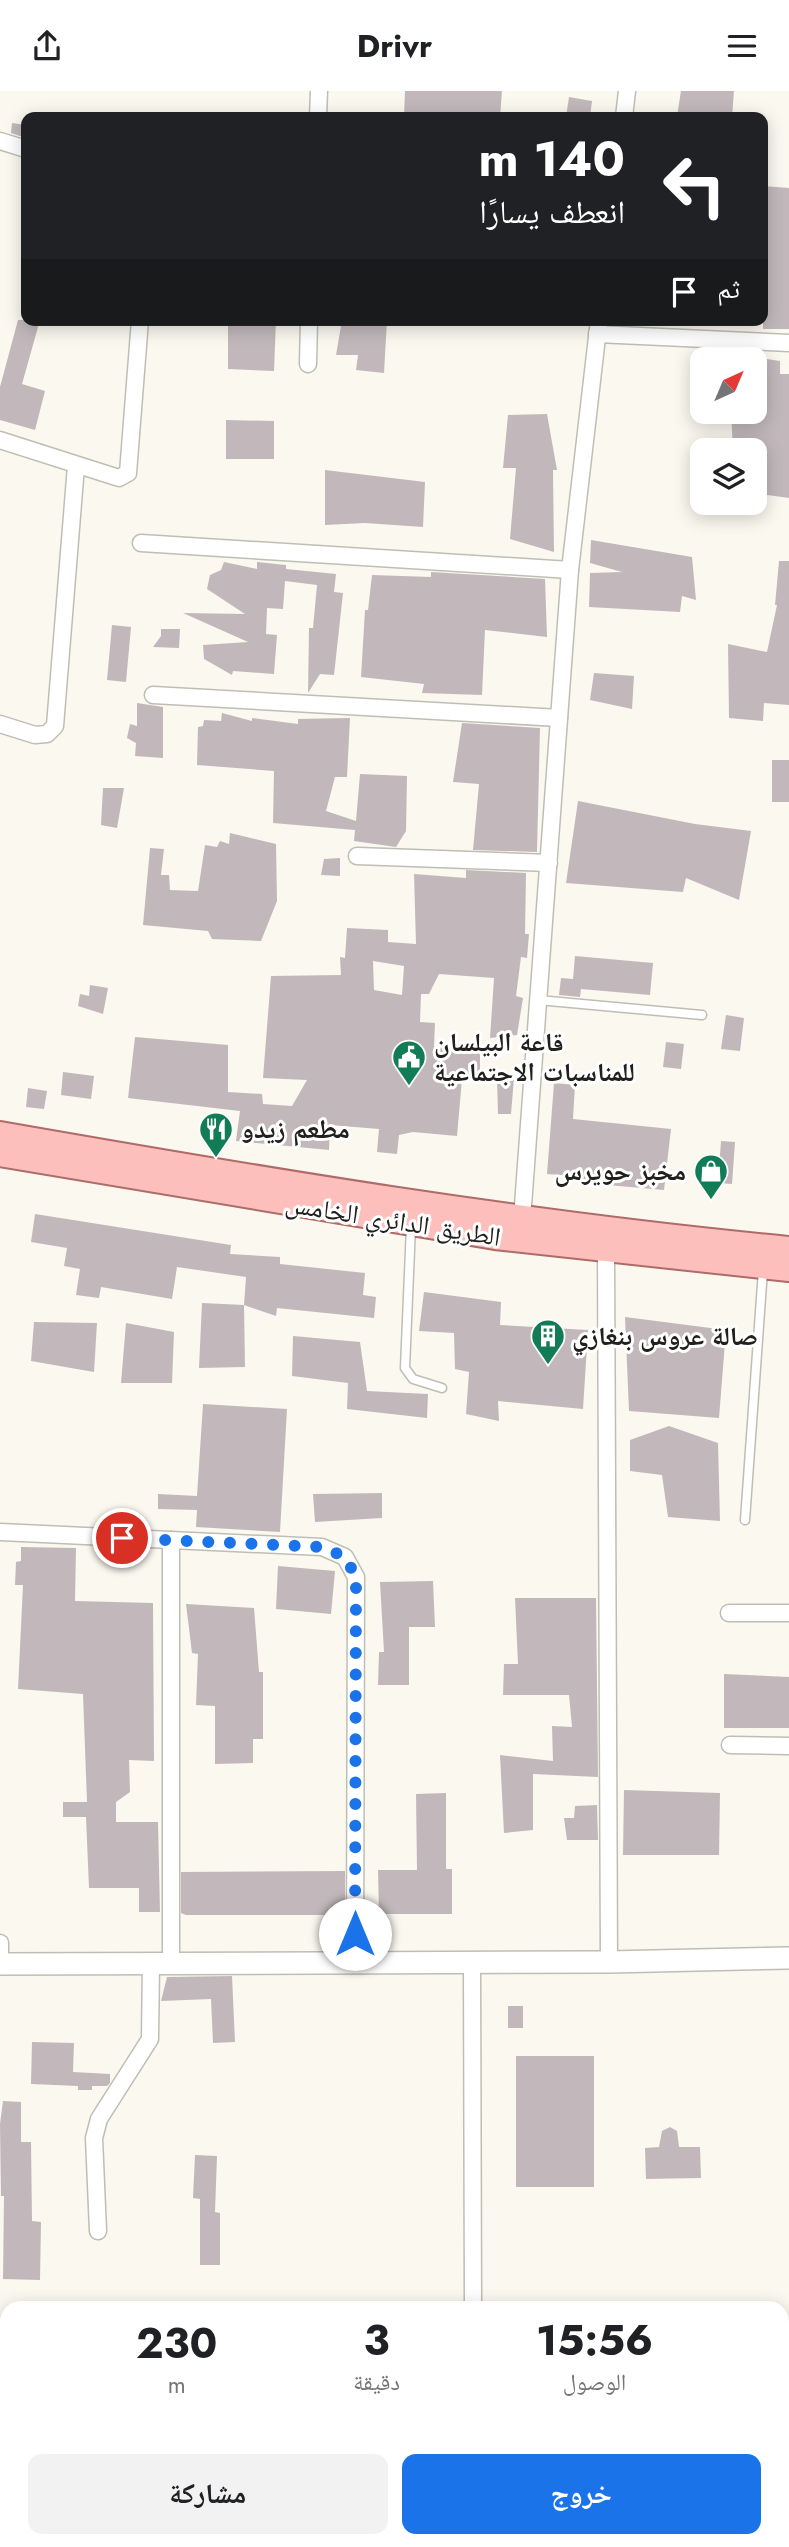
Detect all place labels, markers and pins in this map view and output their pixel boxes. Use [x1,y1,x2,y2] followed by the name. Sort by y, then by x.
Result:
[434,1023,635,1091] place label: قاعة البيلسان للمناسبات الاجتماعية
[390,1038,428,1087] public building icon: قاعة البيلسان للمناسبات الاجتماعية
[197,1110,235,1159] restaurant icon: مطعم زيدو
[241,1110,350,1148] place label: مطعم زيدو
[555,1152,686,1190] place label: مخبز حويرس
[692,1152,730,1201] shop icon: مخبز حويرس
[529,1317,567,1366] building icon: صالة عروس بنغازي
[572,1317,758,1356] place label: صالة عروس بنغازي
[92,1508,152,1568] pin

